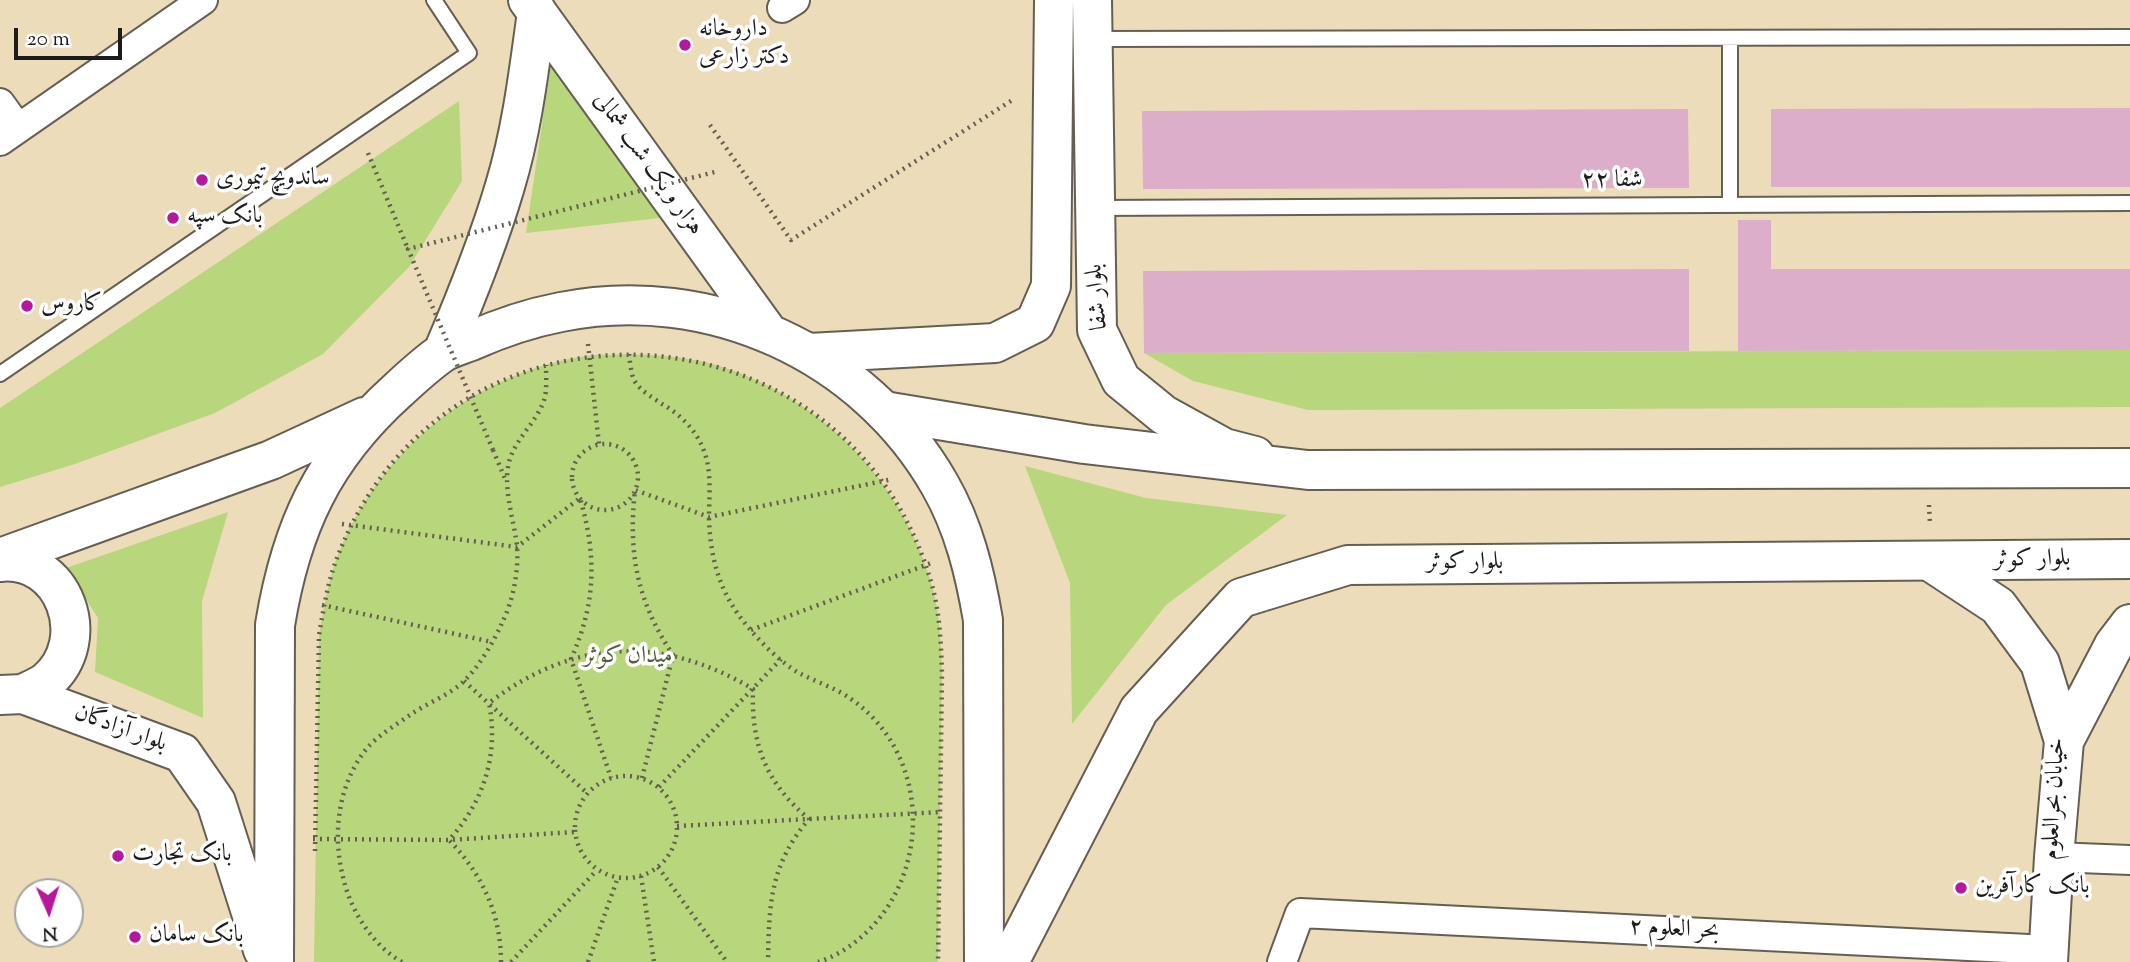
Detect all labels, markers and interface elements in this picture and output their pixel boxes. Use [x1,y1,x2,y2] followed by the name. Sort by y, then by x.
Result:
[18,14,126,58] scale bar
[699,17,789,73] place label: داروخانه دکتر زارعی
[27,25,70,55] text: 20 m
[677,37,693,53] marker: داروخانه دکتر زارعی
[585,88,709,242] street label: هزار و یک شب شمالی
[216,166,330,194] place label: ساندویچ تیموری
[1581,168,1643,196] street label: شفا ۲۲
[194,172,210,188] marker: ساندویچ تیموری
[187,204,262,232] place label: بانک سپه
[165,210,181,226] marker: بانک سپه
[1082,263,1116,331] street label: بلوار شفا
[41,292,103,320] place label: کاروس
[19,298,35,314] marker: کاروس
[1993,546,2071,576] street label: بلوار کوثر
[1427,550,1503,578] street label: بلوار کوثر
[583,644,673,672] park label: میدان کوثر
[70,700,170,760] street label: بلوار آزادگان
[2038,737,2074,861] street label: خیابان بحرالعلوم
[132,842,232,870] place label: بانک تجارت
[110,848,126,864] marker: بانک تجارت
[1975,874,2090,902] place label: بانک کارآفرین
[14,878,84,948] north arrow
[1953,880,1969,896] marker: بانک کارآفرین
[1628,914,1720,948] street label: بحر العلوم ۲
[42,919,58,946] text: N
[149,923,244,951] place label: بانک سامان
[127,929,143,945] marker: بانک سامان

